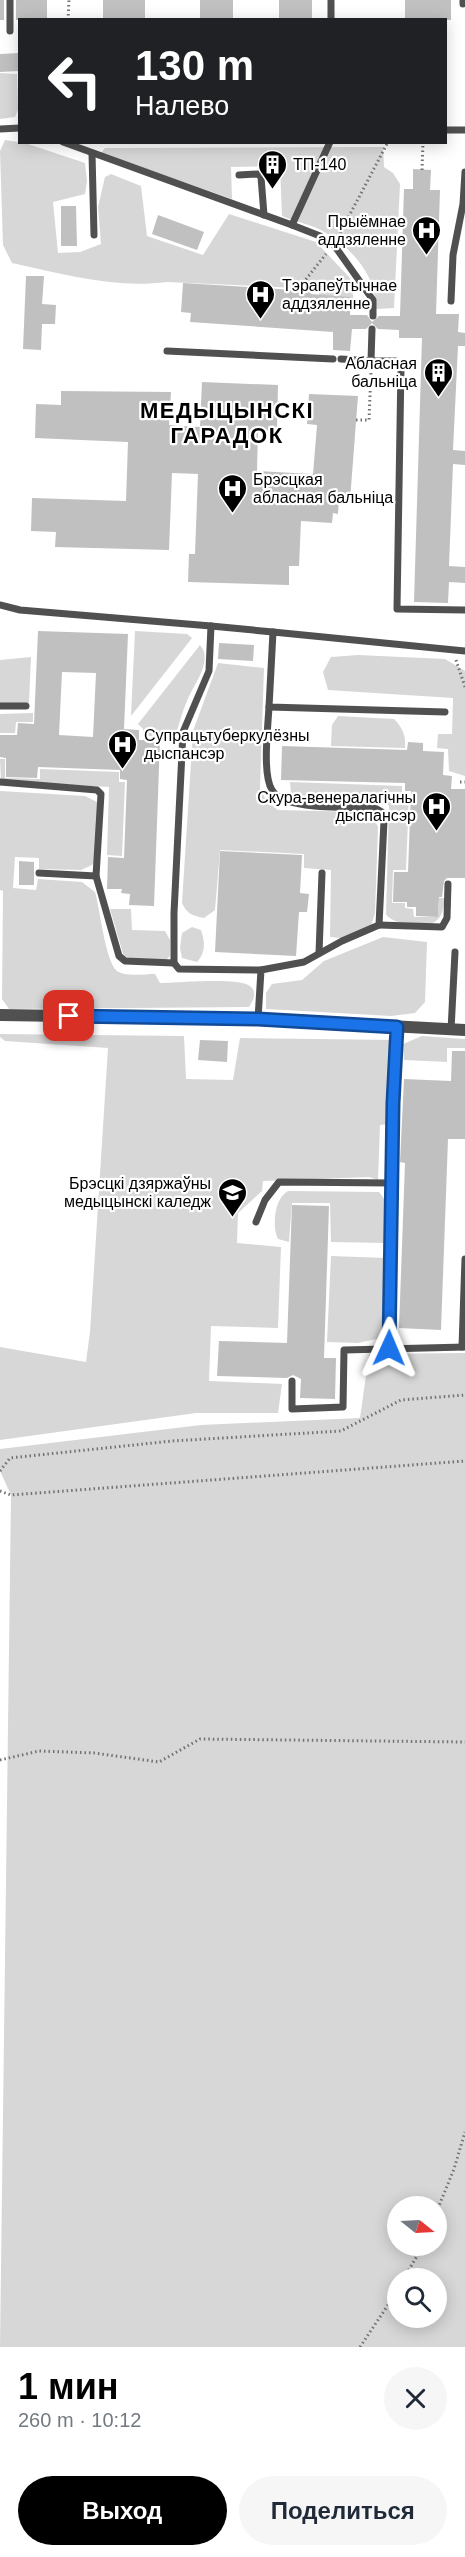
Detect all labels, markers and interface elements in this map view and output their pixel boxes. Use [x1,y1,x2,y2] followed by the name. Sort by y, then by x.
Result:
[36,42,114,120] icon: left
[135,42,254,89] text: 130 m
[135,91,229,121] text: Налево
[256,148,288,190] building icon: ТП-140
[293,156,346,173] place label: ТП-140
[318,213,406,248] place label: Прыёмнае аддзяленне
[411,214,443,256] hospital icon: Прыёмнае аддзяленне
[282,277,397,312] place label: Тэрапеўтычнае аддзяленне
[245,278,277,320] hospital icon: Тэрапеўтычнае аддзяленне
[345,355,417,390] place label: Абласная бальніца
[422,356,454,398] building icon: Абласная бальніца
[140,398,314,448] district label: МЕДЫЦЫНСКІ ГАРАДОК
[253,471,393,506] place label: Брэсцкая абласная бальніца
[216,472,248,514] hospital icon: Брэсцкая абласная бальніца
[144,727,309,762] place label: Супрацьтуберкулёзны дыспансэр
[107,728,139,770] hospital icon: Супрацьтуберкулёзны дыспансэр
[257,789,416,824] place label: Скура-венералагічны дыспансэр
[421,790,453,832] hospital icon: Скура-венералагічны дыспансэр
[43,990,94,1041] pin
[52,999,85,1032] icon: arrive
[64,1175,211,1210] place label: Брэсцкі дзяржаўны медыцынскі каледж
[216,1176,248,1218] school or university icon: Брэсцкі дзяржаўны медыцынскі каледж
[357,1316,421,1380] position arrow
[387,2196,447,2256] north arrow
[387,2196,447,2328] map controls
[387,2268,447,2328] button: search
[18,2366,119,2407] text: 1 мин
[384,2367,447,2430] button: close
[18,2409,141,2431] text: 260 m · 10:12
[18,2476,227,2545] button: Выход
[239,2476,447,2545] button: Поделиться

